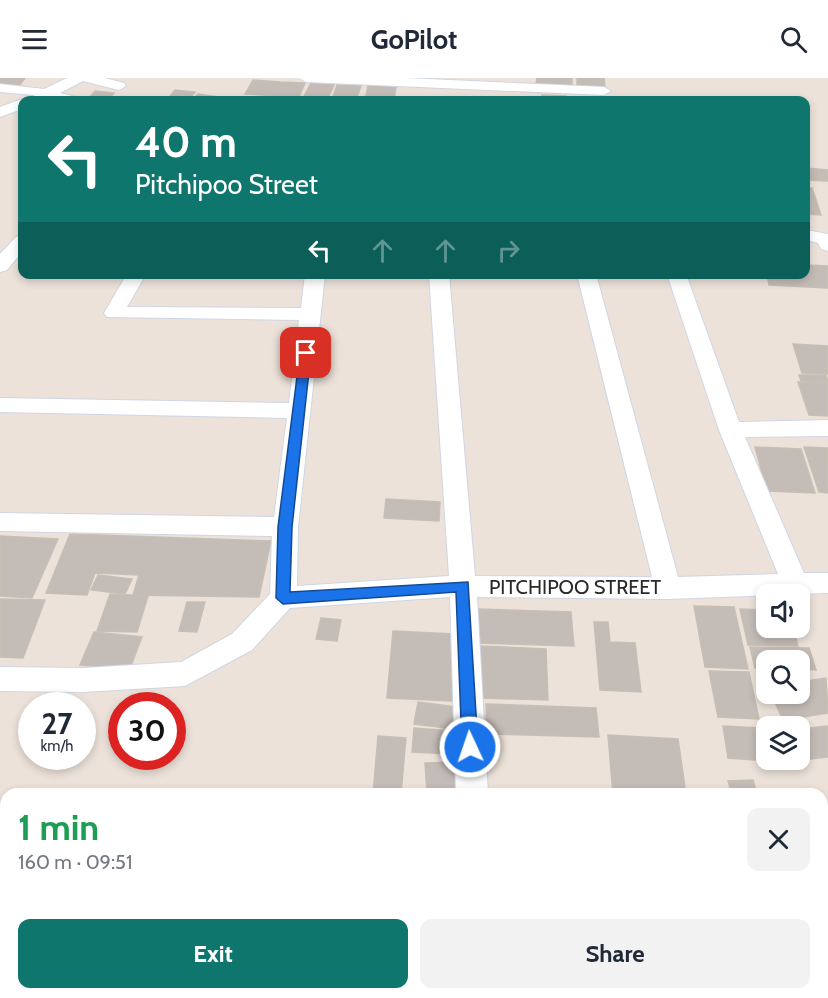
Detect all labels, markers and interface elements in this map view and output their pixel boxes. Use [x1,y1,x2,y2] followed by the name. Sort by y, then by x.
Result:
[18,23,51,56] icon: menu
[371,23,457,56] text: GoPilot
[777,23,810,56] icon: search
[135,116,237,168] text: 40 m
[36,120,114,198] icon: left
[135,168,318,201] text: Pitchipoo Street
[303,234,336,267] icon: left
[366,234,399,267] icon: ahead
[429,234,462,267] icon: ahead
[492,234,525,267] icon: right
[280,327,331,378] pin
[289,336,322,369] icon: arrive
[489,575,661,599] street label: PITCHIPOO STREET
[756,584,810,770] map controls
[756,584,810,638] button: sound
[756,650,810,704] button: search
[108,692,186,770] speed limit sign: 30
[41,705,73,742] text: 27
[438,715,502,779] position arrow
[756,716,810,770] button: layers
[41,737,73,755] text: km/h
[18,805,99,849] text: 1 min
[747,808,810,871] button: close
[18,850,132,874] text: 160 m · 09:51
[18,919,408,988] button: Exit
[420,919,810,988] button: Share

